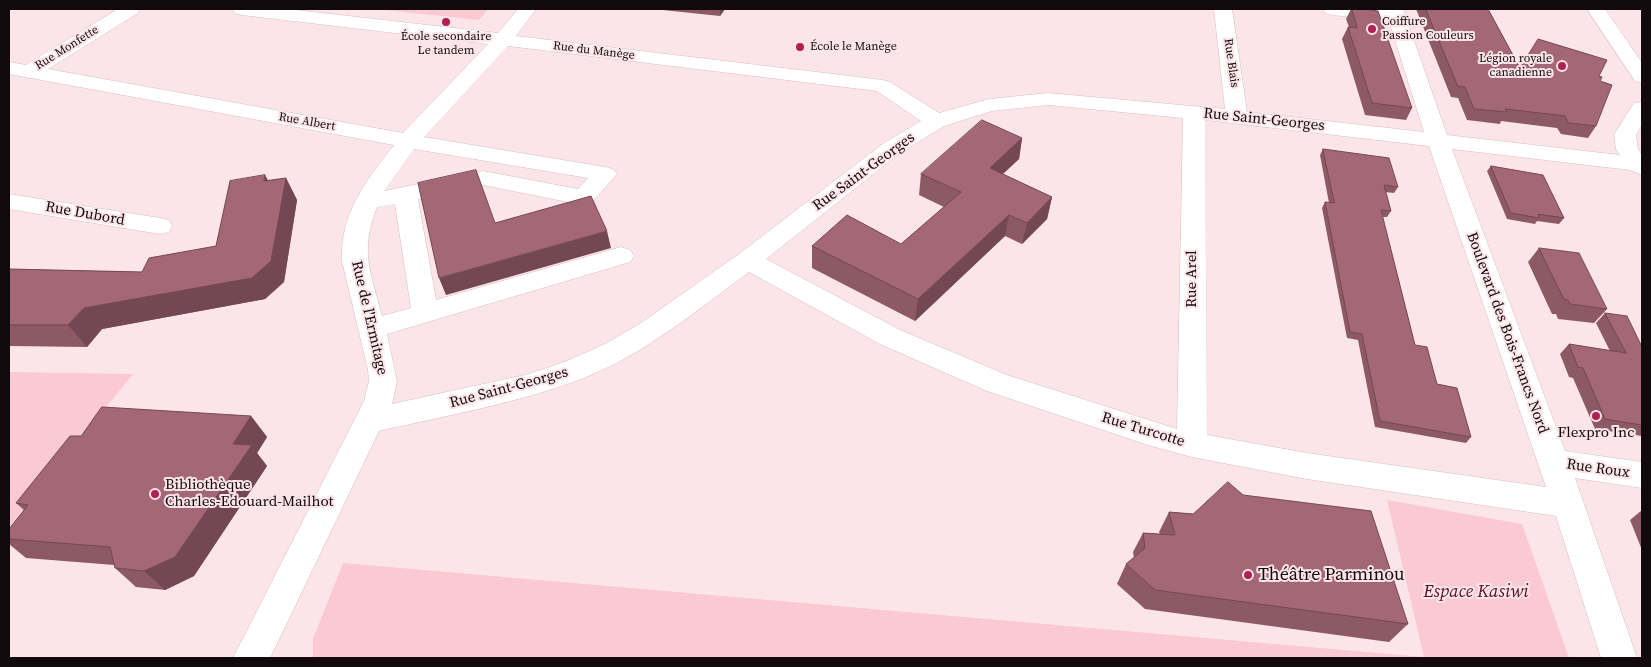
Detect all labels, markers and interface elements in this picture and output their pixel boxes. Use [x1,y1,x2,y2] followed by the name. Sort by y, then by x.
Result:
[1382,15,1474,43] place label: Coiffure Passion Couleurs
[440,16,452,28] marker: École secondaire Le tandem
[33,23,101,73] street label: Rue Monfette
[1366,23,1378,35] marker: Coiffure Passion Couleurs
[401,30,491,58] place label: École secondaire Le tandem
[1220,38,1242,88] street label: Rue Blais
[552,39,636,63] street label: Rue du Manège
[810,40,897,54] place label: École le Manège
[794,41,806,53] marker: École le Manège
[1479,52,1552,80] place label: Légion royale canadienne
[1556,60,1568,72] marker: Légion royale canadienne
[1202,105,1326,135] street label: Rue Saint-Georges
[278,110,336,134] street label: Rue Albert
[809,129,919,215] street label: Rue Saint-Georges
[44,198,126,230] street label: Rue Dubord
[1462,230,1552,436] street label: Boulevard des Bois-Francs Nord
[1183,250,1201,308] street label: Rue Arel
[347,259,391,377] street label: Rue de l'Ermitage
[448,364,570,412] street label: Rue Saint-Georges
[1099,409,1187,451] street label: Rue Turcotte
[1590,410,1602,422] marker: Flexpro Inc
[1557,424,1635,442] place label: Flexpro Inc
[1565,456,1631,482] street label: Rue Roux
[165,476,333,511] place label: Bibliothèque Charles-Edouard-Mailhot
[149,488,161,500] marker: Bibliothèque Charles-Edouard-Mailhot
[1258,564,1404,586] place label: Théâtre Parminou
[1242,569,1254,581] marker: Théâtre Parminou
[1423,581,1529,603] park label: Espace Kasiwi

